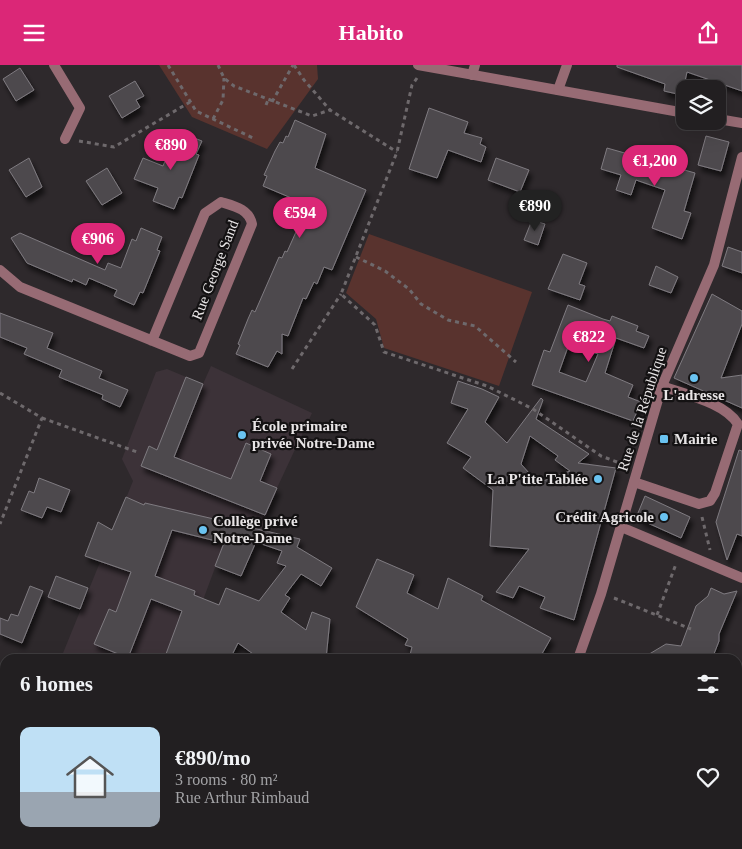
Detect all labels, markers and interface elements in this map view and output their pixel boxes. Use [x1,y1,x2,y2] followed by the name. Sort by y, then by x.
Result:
[20,19,48,47] icon: menu
[694,19,722,47] icon: share
[339,20,403,45] text: Habito
[676,80,726,130] map controls
[676,80,726,130] button: layers
[141,129,201,171] pin: €890
[155,136,187,153] text: €890
[614,145,696,187] pin: €1,200
[633,152,677,169] text: €1,200
[505,189,565,232] pin: €890
[270,197,330,239] pin: €594
[519,197,551,214] text: €890
[284,204,316,221] text: €594
[189,217,242,322] street label: Rue George Sand
[68,223,128,265] pin: €906
[82,230,114,247] text: €906
[559,321,619,363] pin: €822
[573,328,605,345] text: €822
[614,345,670,473] street label: Rue de la République
[688,372,700,384] marker: L'adresse
[663,387,725,403] place label: L'adresse
[252,418,375,451] place label: École primaire privée Notre-Dame
[236,429,248,441] marker: École primaire privée Notre-Dame
[674,431,718,447] place label: Mairie
[658,433,670,445] marker: Mairie
[487,471,588,487] place label: La P'tite Tablée
[592,473,604,485] marker: La P'tite Tablée
[555,509,654,525] place label: Crédit Agricole
[658,511,670,523] marker: Crédit Agricole
[213,513,298,546] place label: Collège privé Notre-Dame
[197,524,209,536] marker: Collège privé Notre-Dame
[694,670,722,698] icon: filters
[20,672,93,696] text: 6 homes
[175,746,251,770] text: €890/mo
[60,747,120,807] icon: home
[694,763,722,791] icon: heart
[175,771,278,788] text: 3 rooms · 80 m²
[175,789,309,806] text: Rue Arthur Rimbaud

